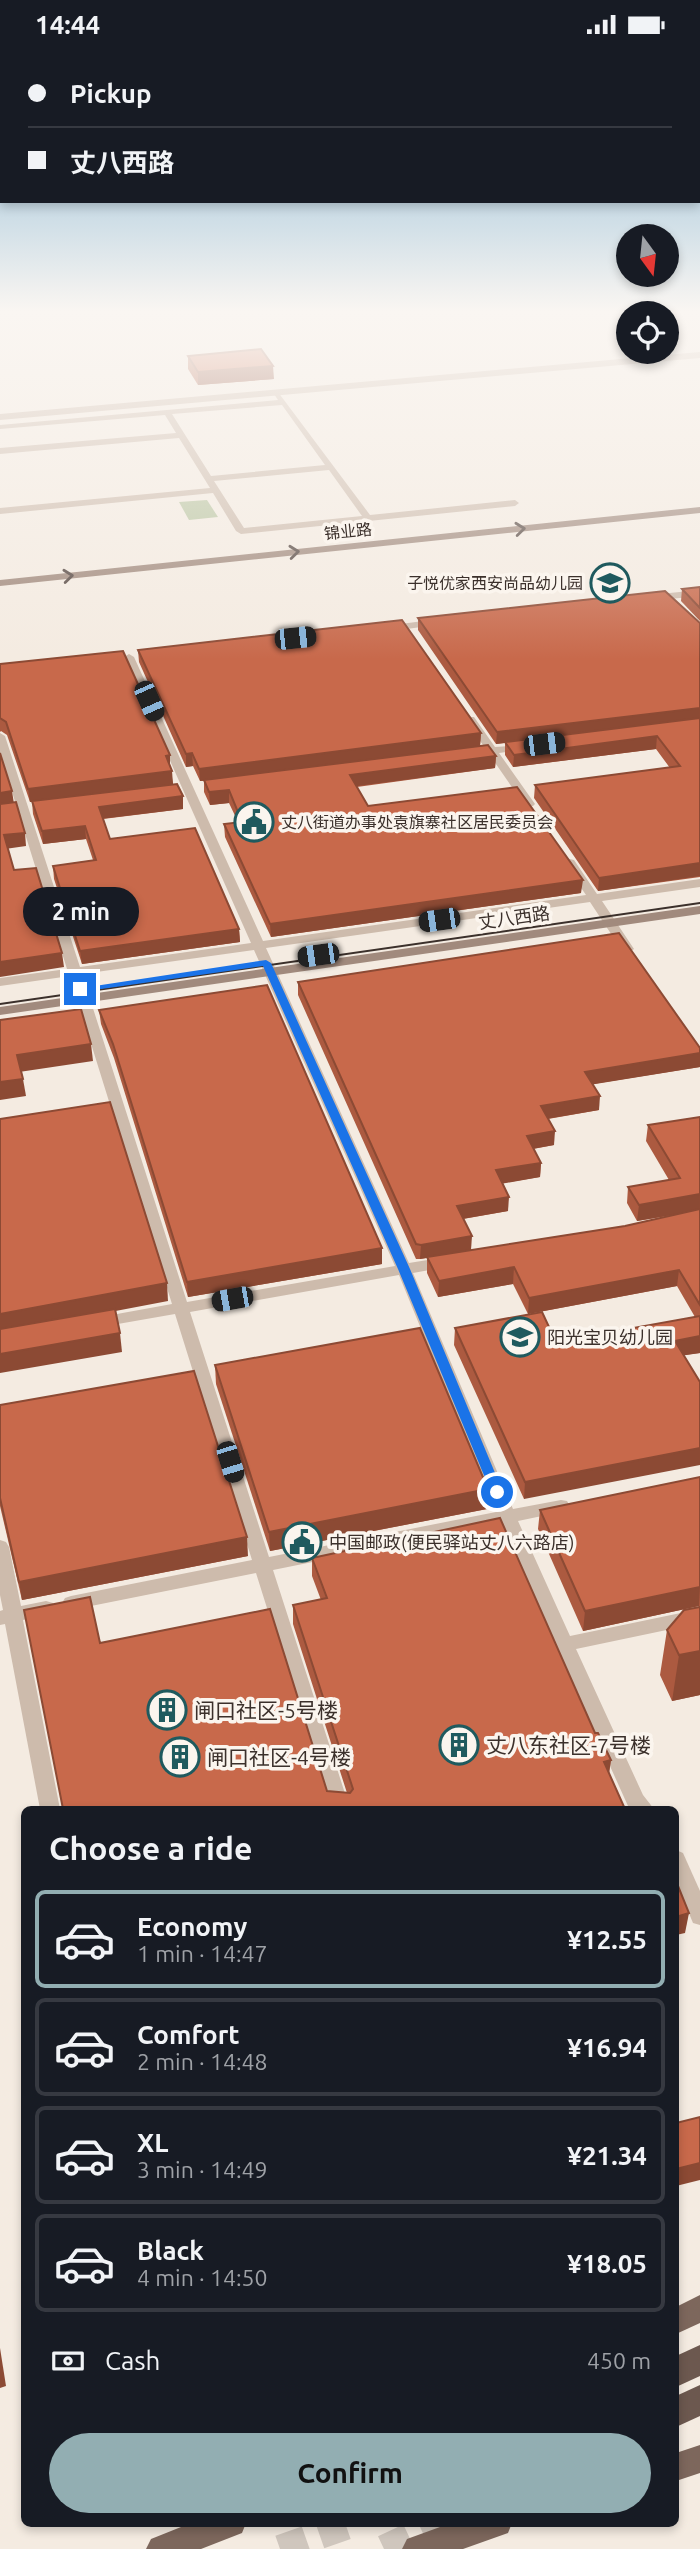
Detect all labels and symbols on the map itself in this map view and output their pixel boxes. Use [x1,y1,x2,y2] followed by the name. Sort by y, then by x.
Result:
[616,224,679,287] north arrow
[323,520,373,542] street label: 锦业路
[515,521,526,536] one-way arrow
[289,545,300,560] one-way arrow
[589,562,631,604] school or university icon: 子悦优家西安尚品幼儿园
[62,568,74,583] one-way arrow
[407,574,583,592] place label: 子悦优家西安尚品幼儿园
[274,625,317,651] car
[131,678,168,724] car
[522,731,567,757] car
[233,801,275,843] public building icon: 丈八街道办事处袁旗寨社区居民委员会
[281,813,553,831] place label: 丈八街道办事处袁旗寨社区居民委员会
[22,887,138,937] callout: 2 min
[477,902,551,932] street label: 丈八西路
[417,907,462,933] car
[296,942,341,968] car
[64,973,96,1005] route end
[210,1285,255,1313] car
[499,1316,541,1358] school or university icon: 阳光宝贝幼儿园
[547,1327,673,1347] place label: 阳光宝贝幼儿园
[214,1439,247,1485] car
[481,1476,513,1508] route start
[281,1521,323,1563] public building icon: 中国邮政(便民驿站丈八六路店)
[329,1532,574,1553] place label: 中国邮政(便民驿站丈八六路店)
[146,1689,188,1731] building icon: 闸口社区-5号楼
[194,1698,338,1722] place label: 闸口社区-5号楼
[438,1724,480,1766] building icon: 丈八东社区-7号楼
[486,1733,651,1757] place label: 丈八东社区-7号楼
[159,1736,201,1778] building icon: 闸口社区-4号楼
[207,1745,351,1769] place label: 闸口社区-4号楼

